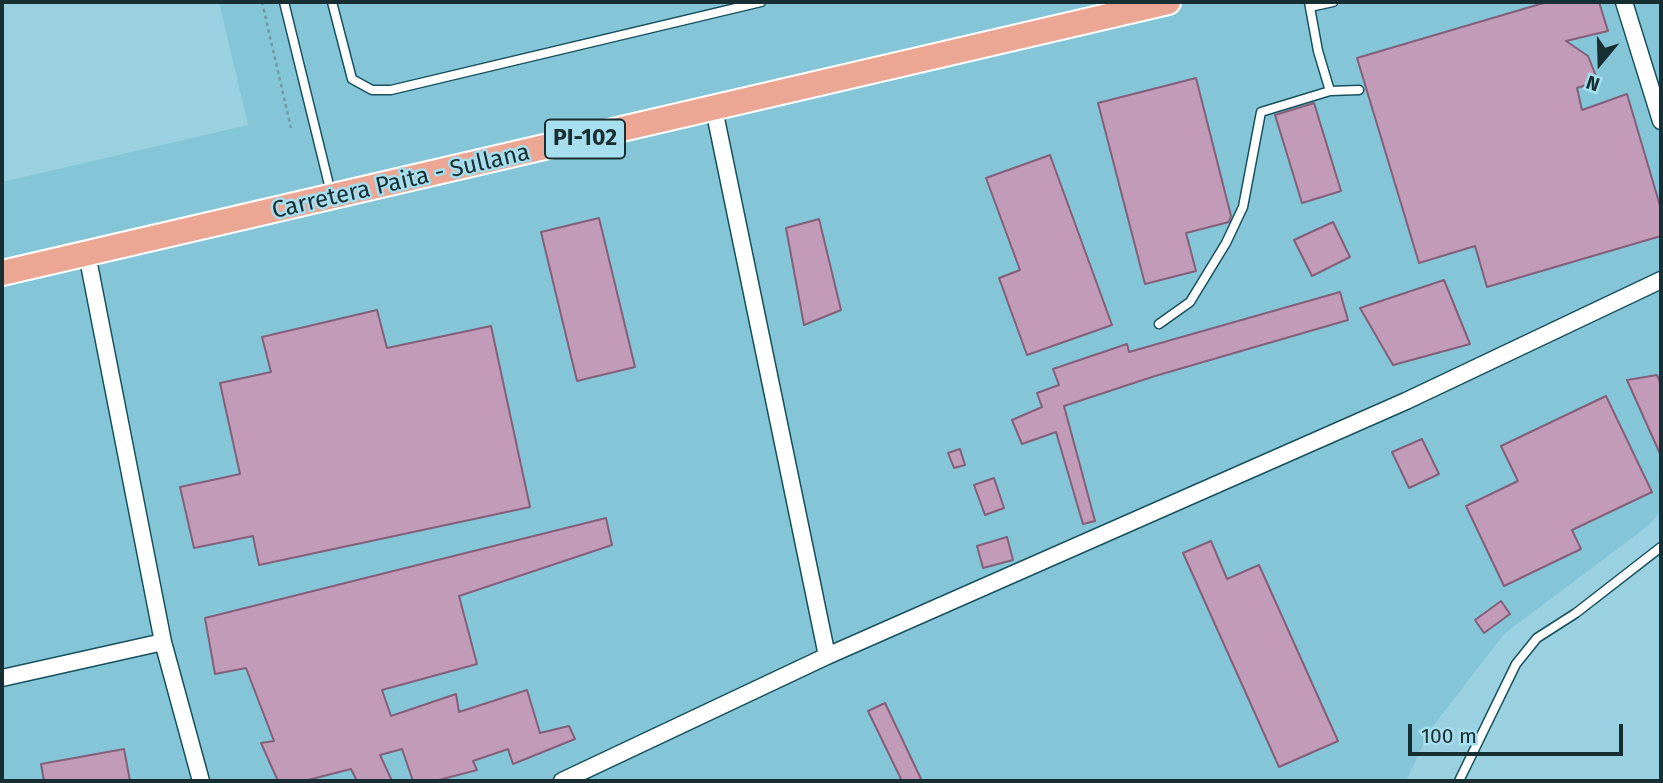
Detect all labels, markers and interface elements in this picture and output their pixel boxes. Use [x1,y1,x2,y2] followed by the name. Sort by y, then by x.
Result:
[1565,28,1635,98] north arrow
[1583,70,1603,96] text: N
[545,120,625,158] road number: PI-102
[269,138,533,226] street label: Carretera Paita - Sullana
[1411,710,1626,754] scale bar
[1421,723,1477,749] text: 100 m

